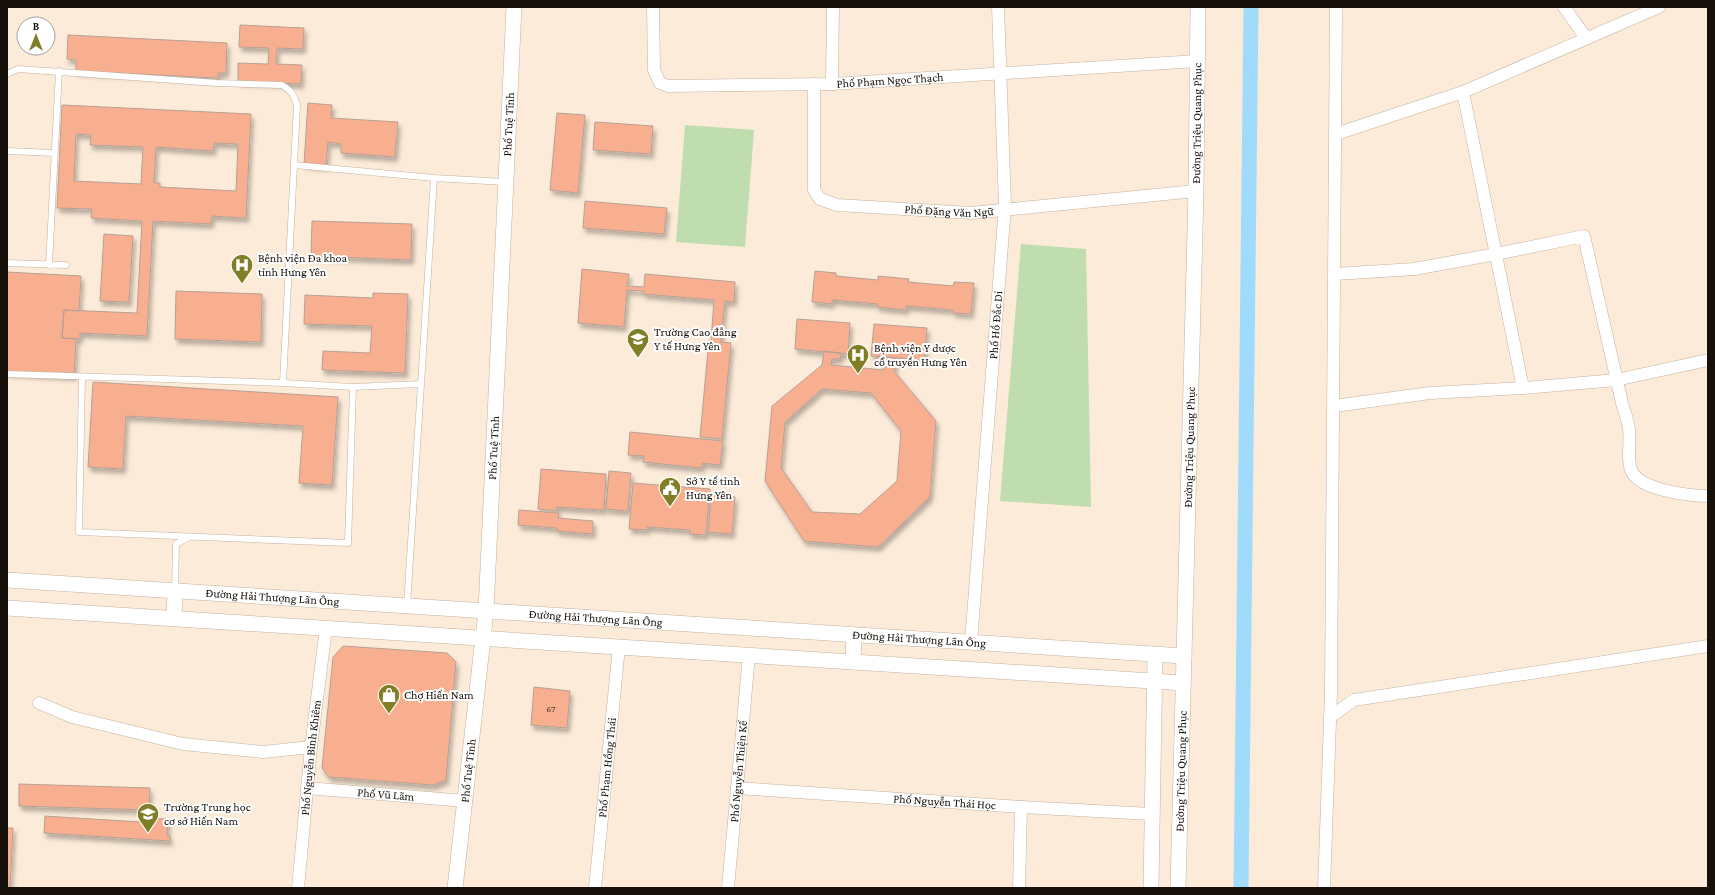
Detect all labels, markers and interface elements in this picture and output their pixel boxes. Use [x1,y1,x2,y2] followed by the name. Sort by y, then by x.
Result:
[16,16,56,56] north arrow
[33,20,40,32] text: B
[1189,63,1204,184] street label: Đường Triệu Quang Phục
[836,70,945,91] street label: Phố Phạm Ngọc Thạch
[500,91,517,157] street label: Phố Tuệ Tĩnh
[904,202,995,220] street label: Phố Đặng Văn Ngữ
[258,251,348,279] place label: Bệnh viện Đa khoa tỉnh Hưng Yên
[229,252,255,285] hospital icon: Bệnh viện Đa khoa tỉnh Hưng Yên
[986,290,1005,360] street label: Phố Hồ Đắc Di
[654,325,737,353] place label: Trường Cao đẳng Y tế Hưng Yên
[625,326,651,359] school or university icon: Trường Cao đẳng Y tế Hưng Yên
[874,341,968,369] place label: Bệnh viện Y dược cổ truyền Hưng Yên
[845,342,871,375] hospital icon: Bệnh viện Y dược cổ truyền Hưng Yên
[1181,386,1198,508] street label: Đường Triệu Quang Phục
[485,415,502,480] street label: Phố Tuệ Tĩnh
[686,474,740,502] place label: Sở Y tế tỉnh Hưng Yên
[657,475,683,508] public building icon: Sở Y tế tỉnh Hưng Yên
[205,586,340,608] street label: Đường Hải Thượng Lãn Ông
[528,607,663,629] street label: Đường Hải Thượng Lãn Ông
[852,628,987,650] street label: Đường Hải Thượng Lãn Ông
[376,682,402,715] shop icon: Chợ Hiến Nam
[404,688,474,702] place label: Chợ Hiến Nam
[298,699,324,816] street label: Phố Nguyễn Bỉnh Khiêm
[546,703,556,714] house number: 67
[1172,710,1190,832] street label: Đường Triệu Quang Phục
[595,717,619,818] street label: Phố Phạm Hồng Thái
[727,719,750,823] street label: Phố Nguyễn Thiện Kế
[458,738,479,803] street label: Phố Tuệ Tĩnh
[357,785,415,804] street label: Phố Vũ Lãm
[893,791,996,812] street label: Phố Nguyễn Thái Học
[164,800,251,828] place label: Trường Trung học cơ sở Hiến Nam
[135,801,161,834] school or university icon: Trường Trung học cơ sở Hiến Nam

